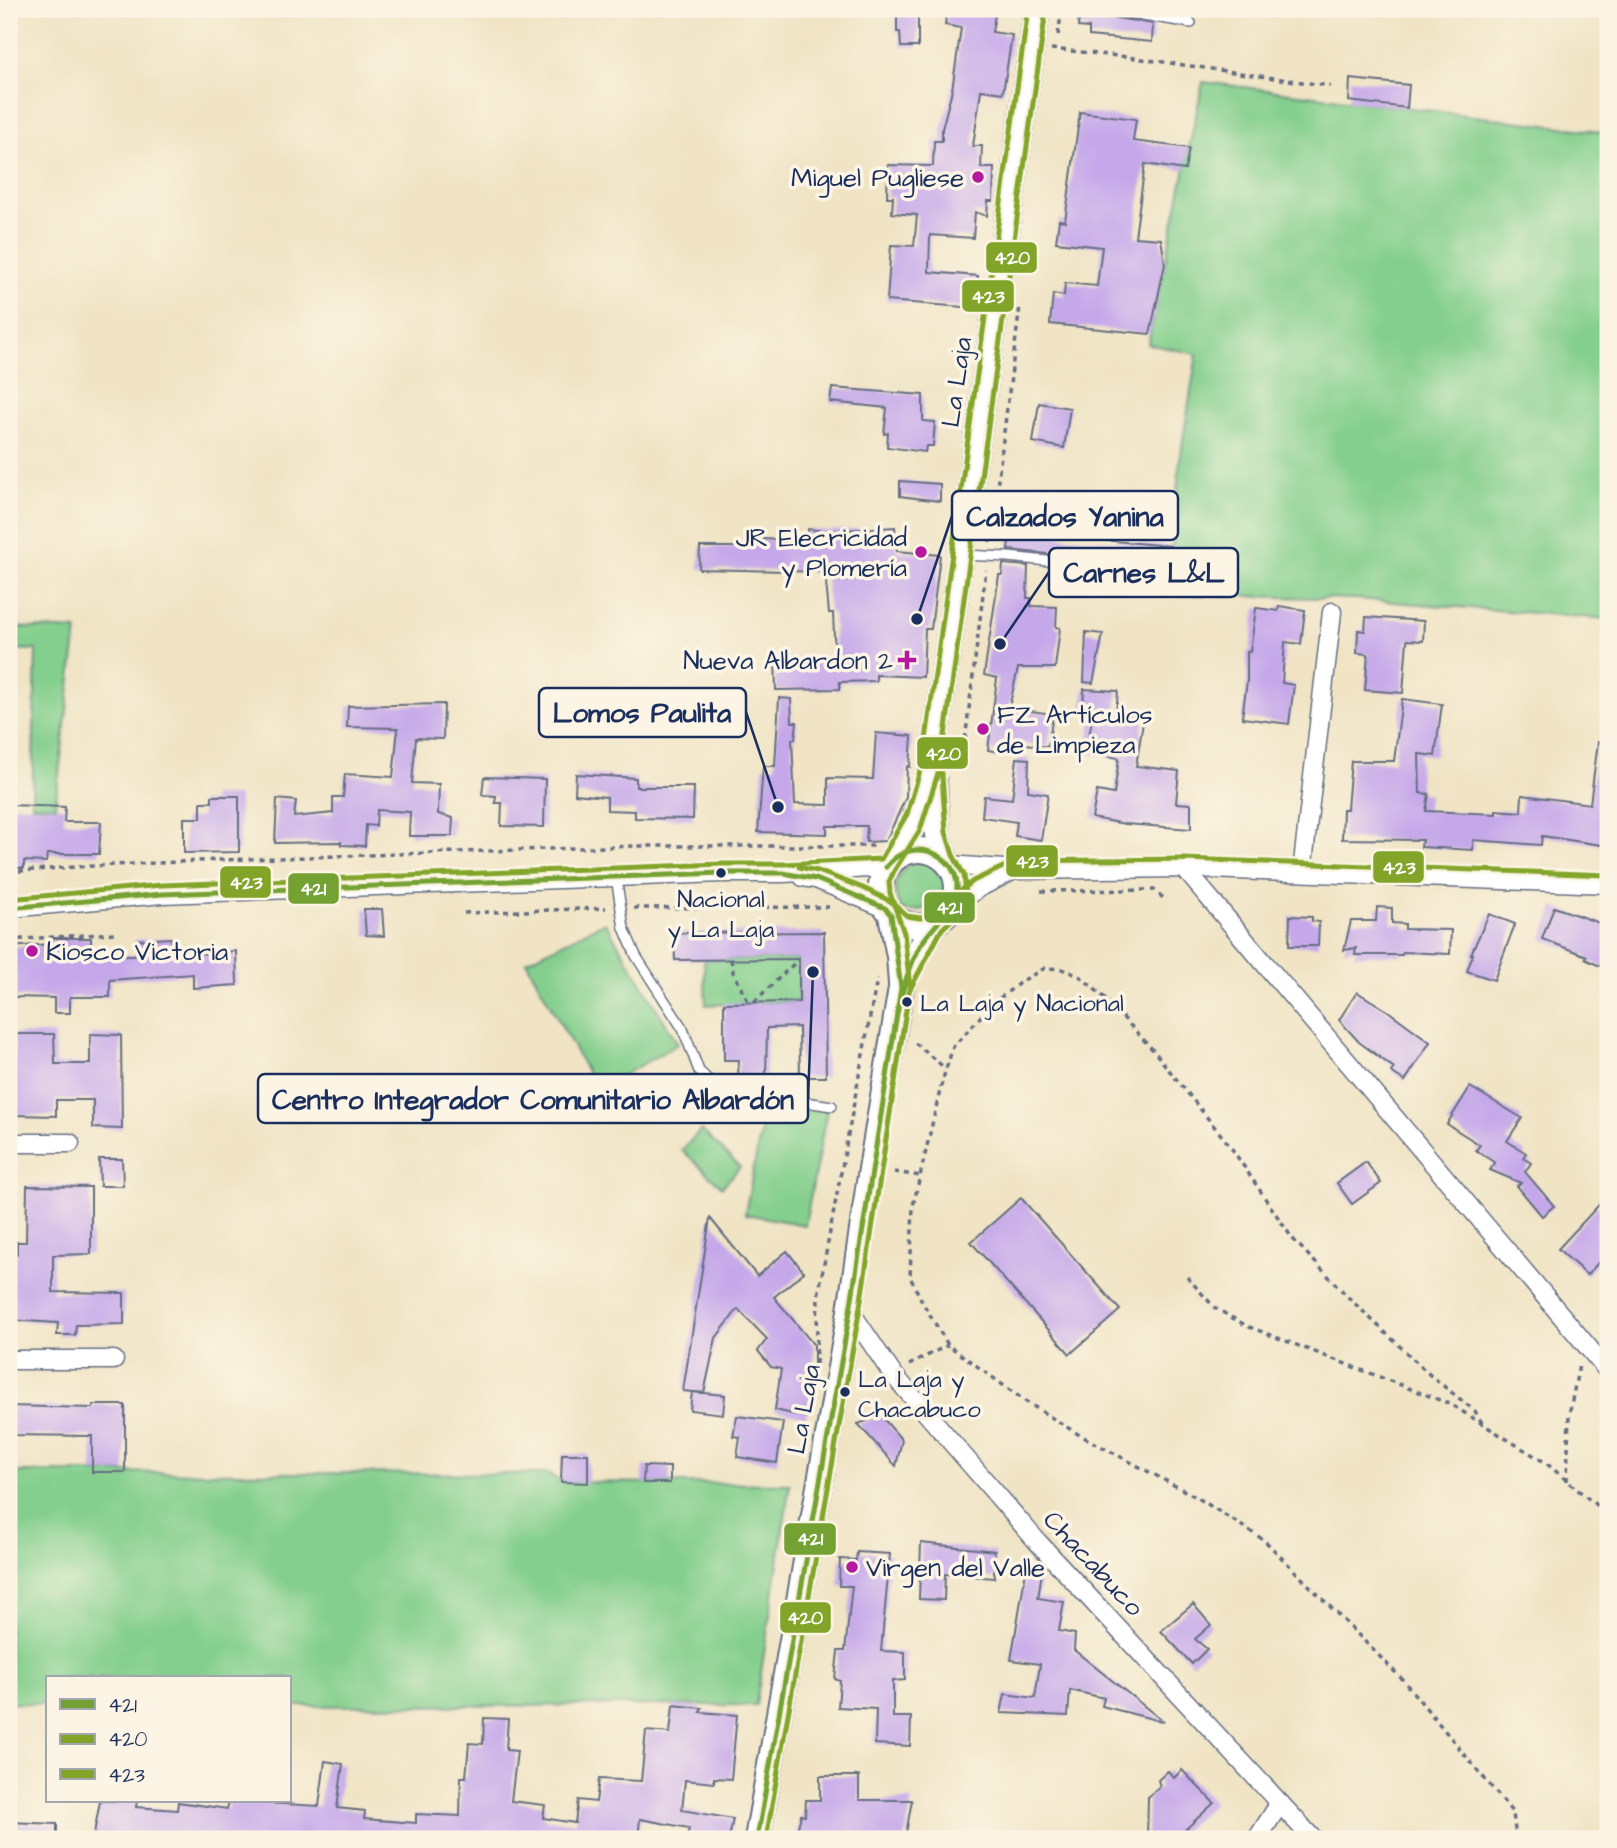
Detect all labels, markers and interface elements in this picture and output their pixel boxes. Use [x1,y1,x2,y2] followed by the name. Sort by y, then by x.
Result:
[791,160,964,198] place label: Miguel Pugliese
[970,169,986,185] marker: Miguel Pugliese
[985,241,1038,274] line badge: 420
[994,245,1030,272] text: 420
[961,279,1015,313] line badge: 423
[971,284,1005,311] text: 423
[933,335,981,430] street label: La Laja
[952,491,1178,540] callout: Calzados Yanina
[966,498,1165,537] text: Calzados Yanina
[736,520,907,588] place label: JR Elecricidad y Plomería
[913,544,929,560] marker: JR Elecricidad y Plomería
[1049,548,1238,597] callout: Carnes L&L
[1063,554,1225,593] text: Carnes L&L
[683,643,893,679] place label: Nueva Albardon 2
[899,652,915,668] marker: Nueva Albardon 2
[539,688,746,737] callout: Lomos Paulita
[553,694,732,733] text: Lomos Paulita
[997,697,1153,763] place label: FZ Artículos de Limpieza
[975,721,991,737] marker: FZ Artículos de Limpieza
[916,736,969,770] line badge: 420
[925,741,961,768] text: 420
[1005,844,1059,878] line badge: 423
[1015,849,1049,876] text: 423
[1372,850,1425,884] line badge: 423
[1382,855,1416,882] text: 423
[219,865,272,899] line badge: 423
[714,866,728,880] marker: Nacional y La Laja
[229,870,263,897] text: 423
[287,872,340,905] line badge: 421
[300,876,327,903] text: 421
[668,883,774,948] place label: Nacional y La Laja
[923,891,976,924] line badge: 421
[936,895,963,922] text: 421
[46,934,228,970] place label: Kiosco Victoria
[24,943,40,959] marker: Kiosco Victoria
[920,987,1124,1022] place label: La Laja y Nacional
[900,995,914,1009] marker: La Laja y Nacional
[258,1074,808,1123] callout: Centro Integrador Comunitario Albardón
[272,1081,794,1122] text: Centro Integrador Comunitario Albardón
[778,1361,830,1457] street label: La Laja
[858,1363,981,1427] place label: La Laja y Chacabuco
[838,1385,852,1399] marker: La Laja y Chacabuco
[1035,1503,1152,1625] street label: Chacabuco
[783,1522,837,1556] line badge: 421
[797,1526,824,1553] text: 421
[866,1550,1045,1588] place label: Virgen del Valle
[844,1559,860,1575] marker: Virgen del Valle
[779,1601,832,1634] line badge: 420
[787,1605,823,1632] text: 420
[46,1676,290,1802] legend
[108,1691,137,1720] text: 421
[108,1725,148,1754] text: 420
[108,1761,145,1790] text: 423

